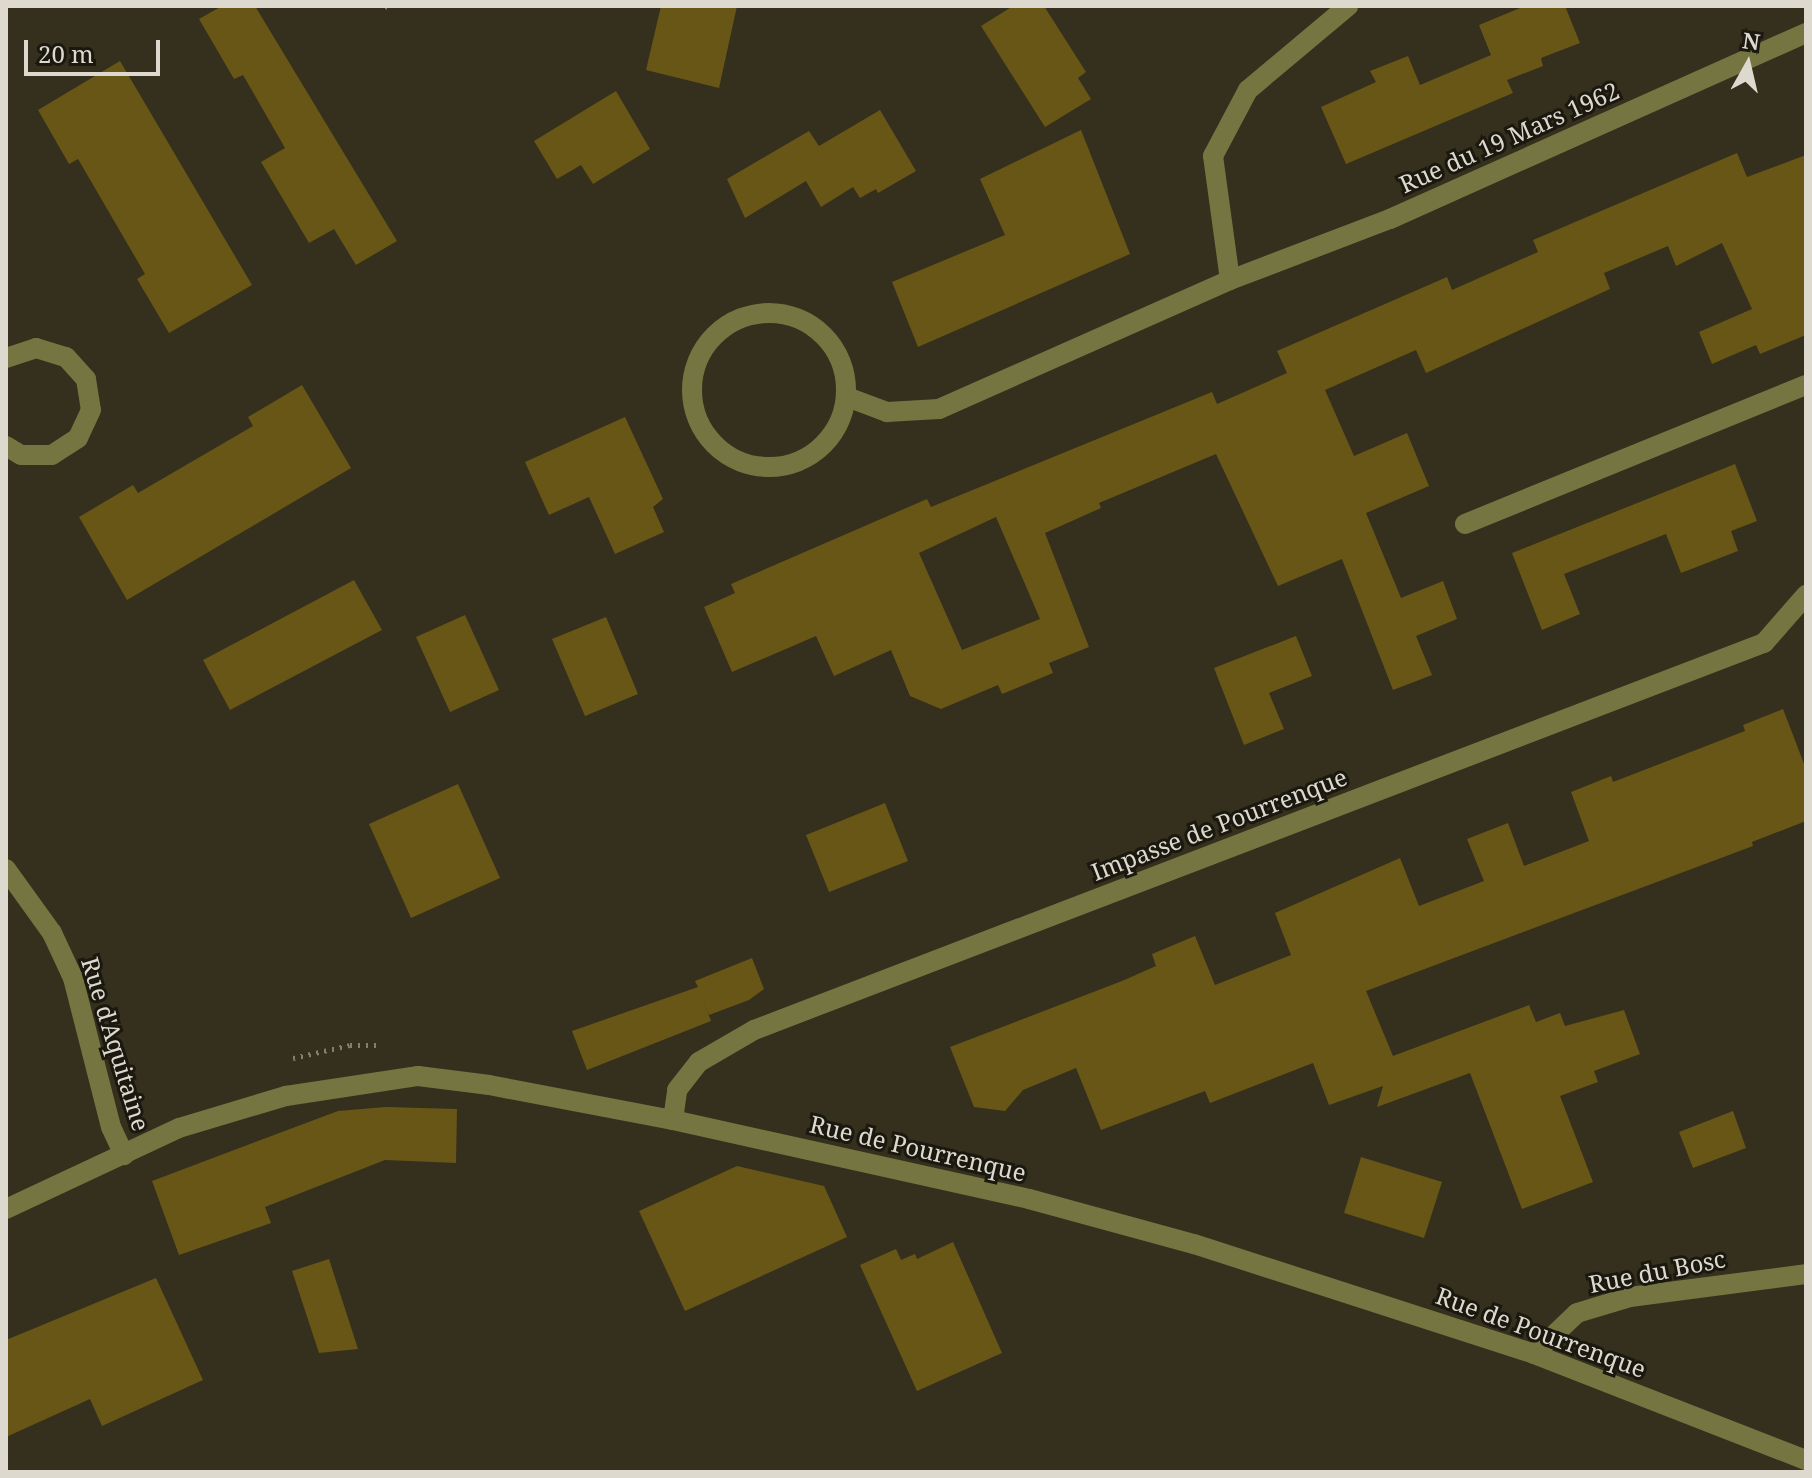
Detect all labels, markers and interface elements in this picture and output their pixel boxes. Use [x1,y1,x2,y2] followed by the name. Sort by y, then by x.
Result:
[28,24,164,74] scale bar
[1708,24,1788,104] north arrow
[1741,24,1762,56] text: N
[38,37,94,70] text: 20 m
[1395,76,1623,198] street label: Rue du 19 Mars 1962
[1087,762,1351,886] street label: Impasse de Pourrenque
[76,954,156,1134] street label: Rue d'Aquitaine
[807,1109,1029,1187] street label: Rue de Pourrenque
[1586,1244,1728,1298] street label: Rue du Bosc
[1432,1281,1650,1383] street label: Rue de Pourrenque

